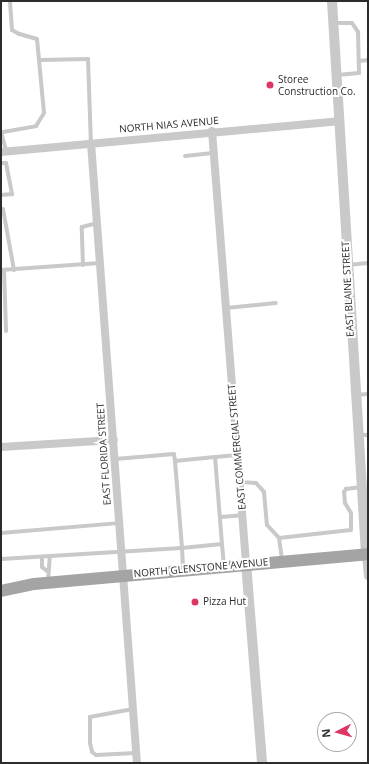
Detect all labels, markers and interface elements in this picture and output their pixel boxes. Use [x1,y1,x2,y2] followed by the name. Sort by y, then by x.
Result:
[278,73,356,96] place label: Storee Construction Co.
[265,80,275,90] marker: Storee Construction Co.
[119,115,219,135] street label: NORTH NIAS AVENUE
[340,241,356,337] street label: EAST BLAINE STREET
[226,384,248,510] street label: EAST COMMERCIAL STREET
[94,402,114,506] street label: EAST FLORIDA STREET
[133,556,269,580] street label: NORTH GLENSTONE AVENUE
[203,596,246,608] place label: Pizza Hut
[190,597,200,607] marker: Pizza Hut
[317,712,357,752] north arrow
[318,728,333,738] text: N

